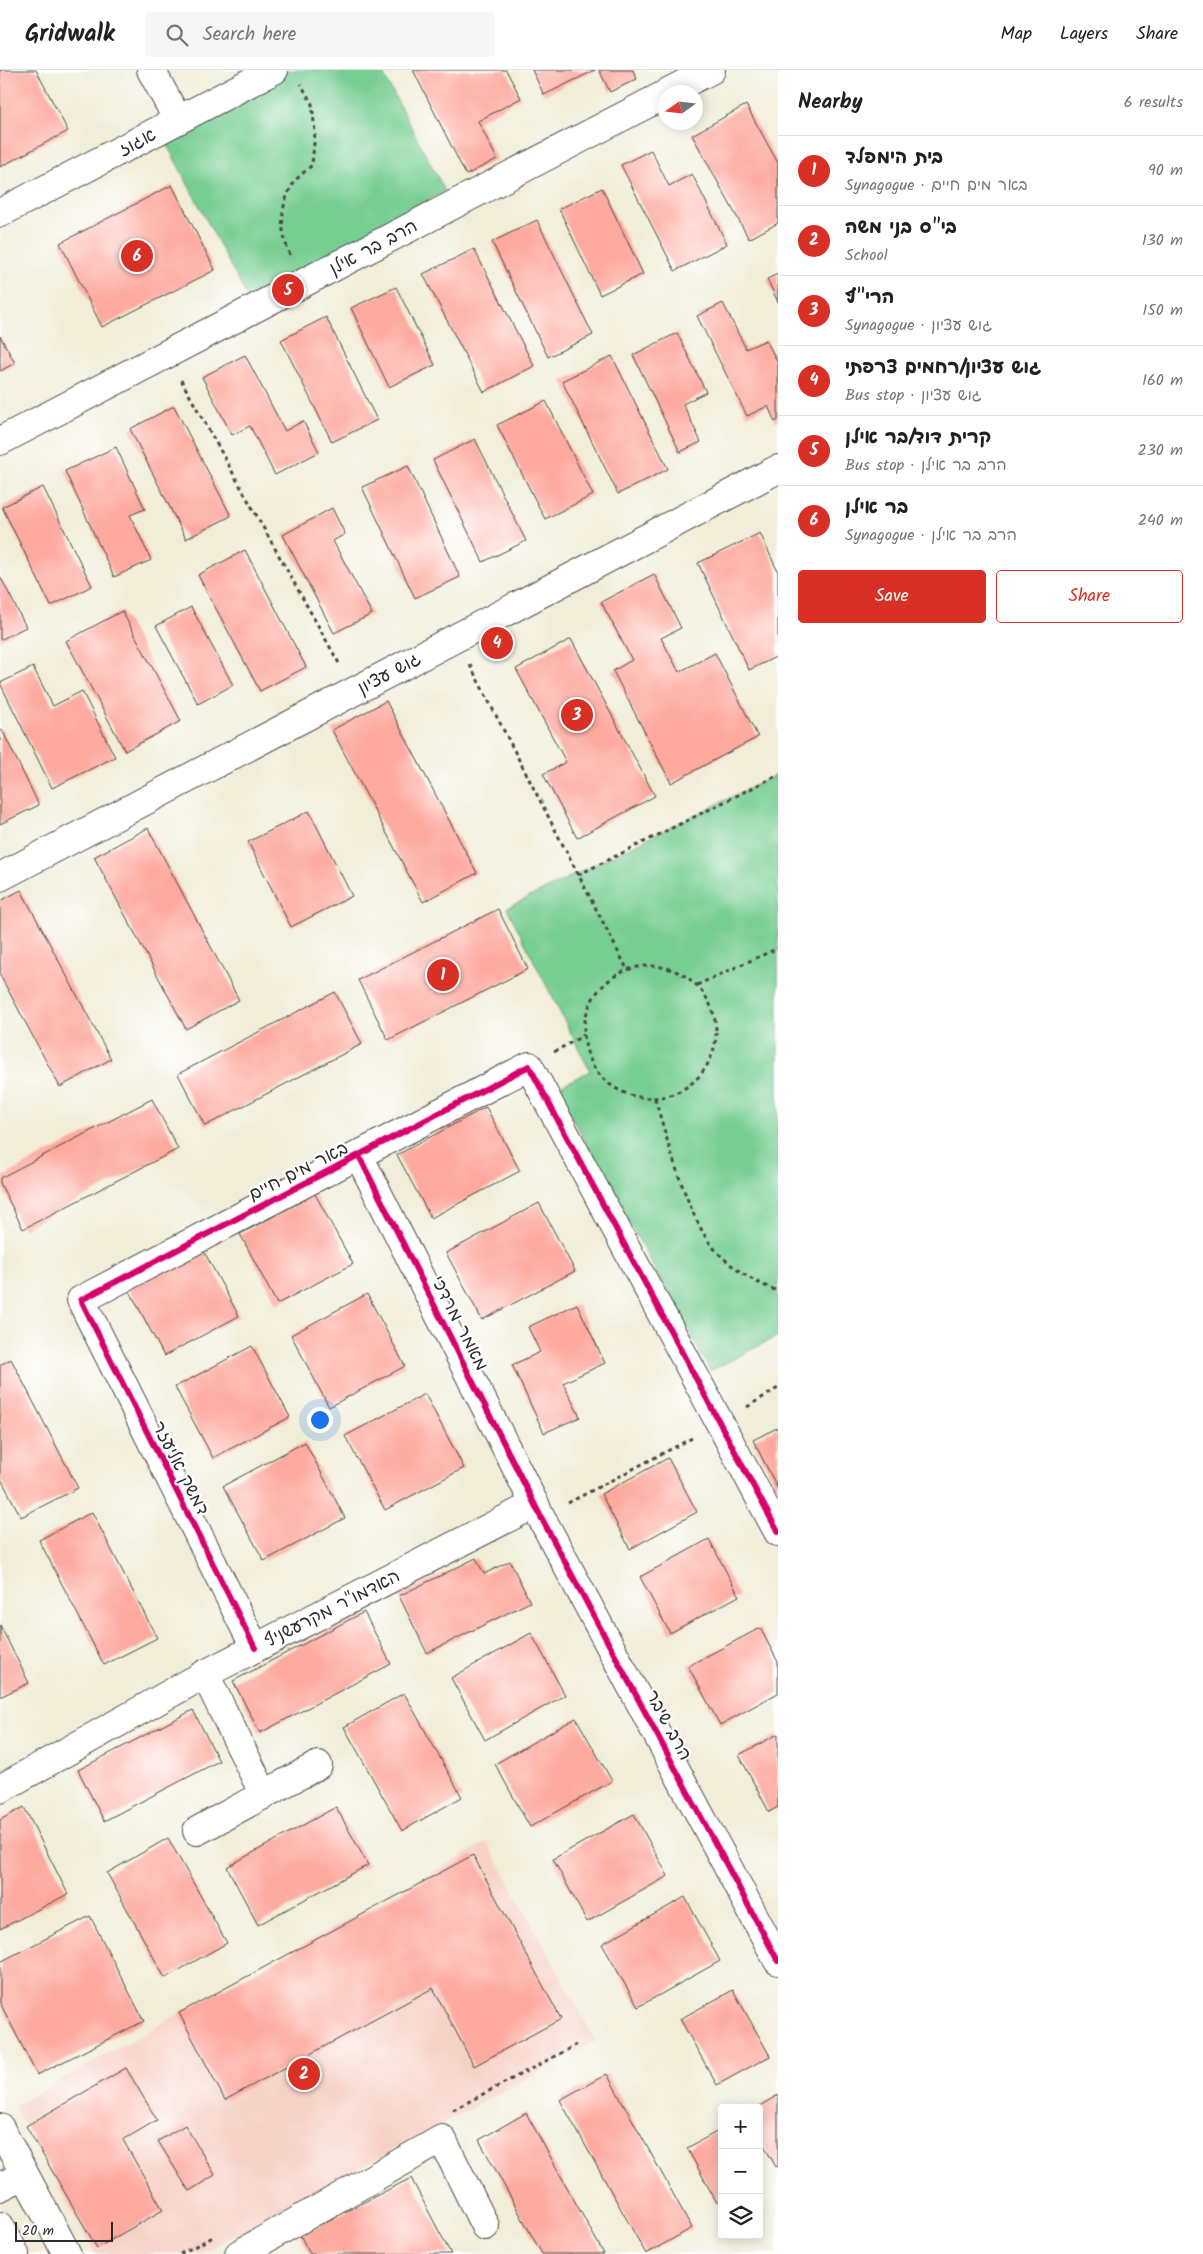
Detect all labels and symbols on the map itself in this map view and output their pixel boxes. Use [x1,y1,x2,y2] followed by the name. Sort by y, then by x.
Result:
[658,85,703,130] north arrow
[114,121,162,165] street label: אגוז
[324,213,423,284] street label: הרב בר אילן
[121,237,153,275] pin: 6
[272,271,304,309] pin: 5
[481,624,513,662] pin: 4
[353,645,427,703] street label: גוש עציון
[561,696,593,734] pin: 3
[427,956,459,994] pin: 1
[244,1135,354,1210] street label: באר מים חיים
[422,1271,495,1376] street label: מאמר מרדכי
[307,1407,333,1433] your location
[143,1416,216,1521] street label: דמשק אליעזר
[260,1563,406,1656] street label: האדמו"ר מקרעשניף
[637,1685,698,1766] street label: הרב שיבר
[288,2055,320,2093] pin: 2
[15,2219,112,2242] scale bar

